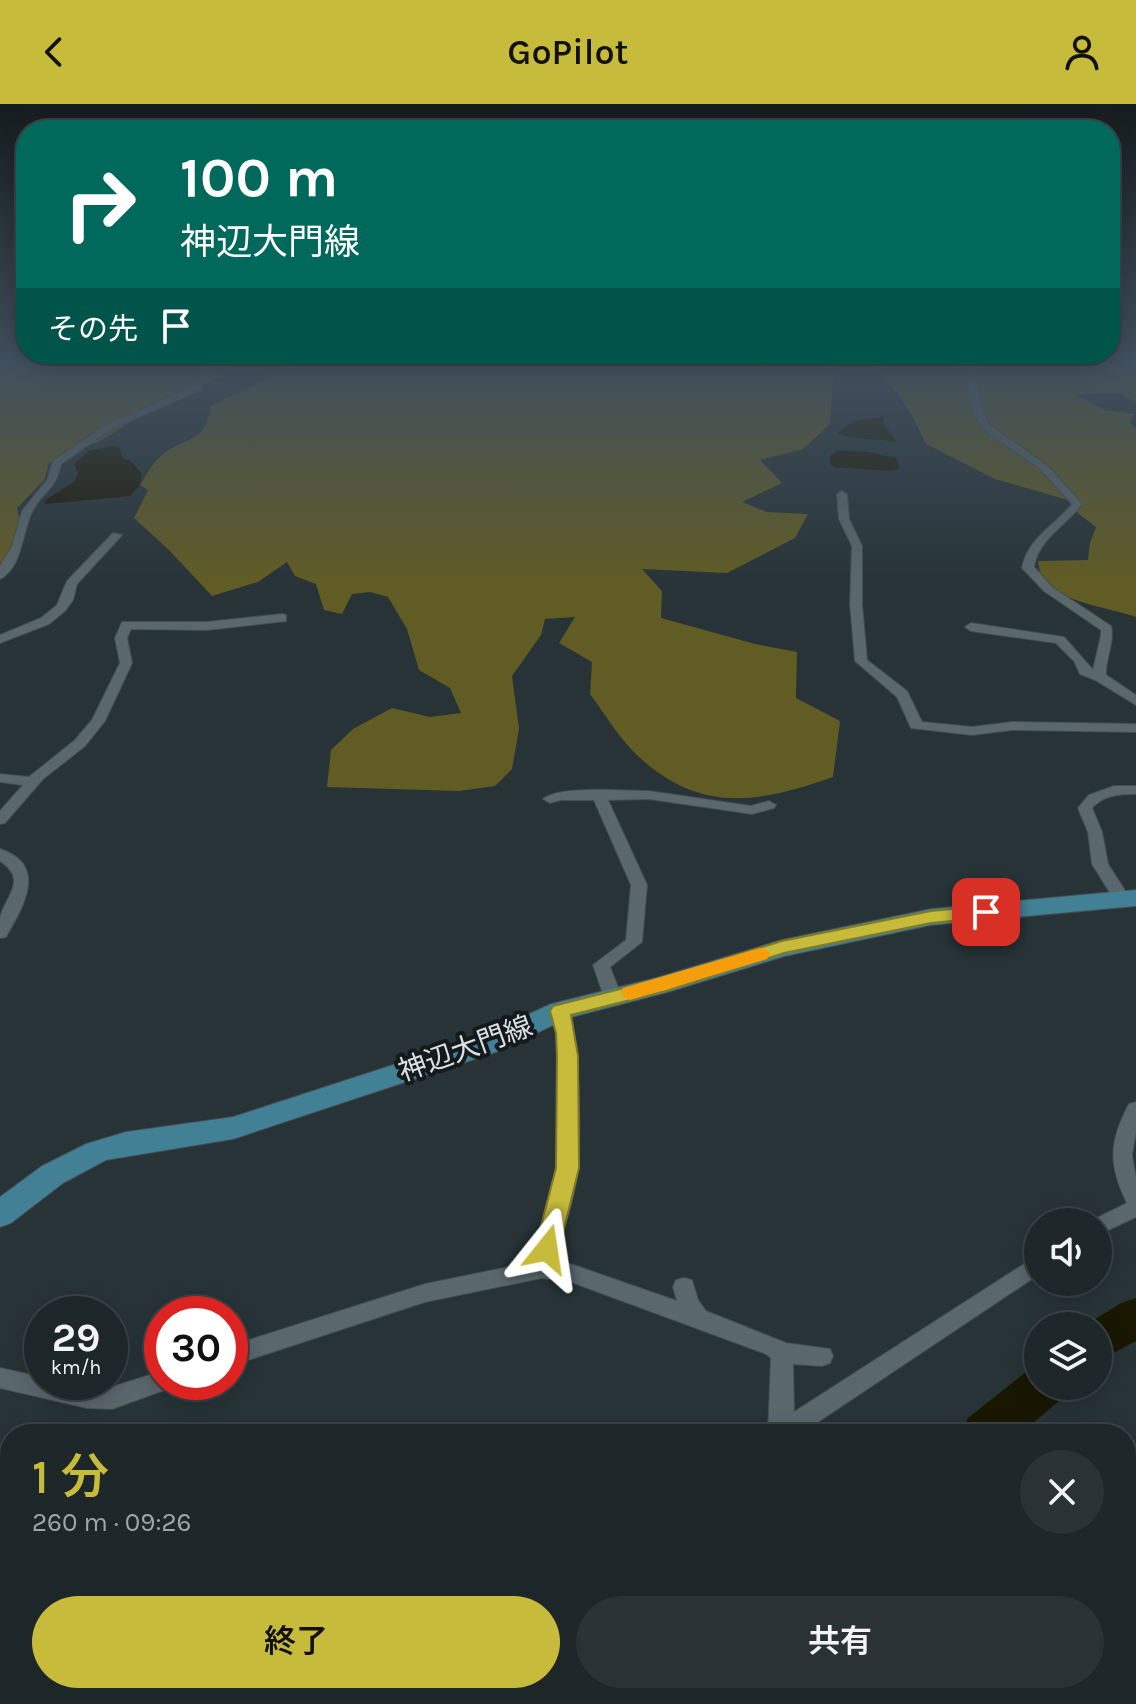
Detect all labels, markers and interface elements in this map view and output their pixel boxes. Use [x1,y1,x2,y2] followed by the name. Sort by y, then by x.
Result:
[32,30,76,74] icon: back
[1060,30,1104,74] icon: person
[507,31,629,73] text: GoPilot
[180,145,338,210] text: 100 m
[48,152,152,256] icon: right
[180,221,360,263] text: 神辺大門線
[154,304,198,348] icon: arrive
[48,311,138,347] text: その先
[952,878,1020,946] pin
[964,890,1008,934] icon: arrive
[394,1009,537,1088] street label: 神辺大門線
[505,1207,589,1291] position arrow
[1024,1208,1112,1400] map controls
[1024,1208,1112,1296] button: sound
[144,1296,248,1400] speed limit sign: 30
[1024,1312,1112,1400] button: layers
[52,1314,100,1361] text: 29
[51,1356,101,1379] text: km/h
[32,1449,109,1505] text: 1 分
[1020,1450,1104,1534] button: close
[32,1507,191,1538] text: 260 m · 09:26
[32,1596,560,1688] button: 終了
[576,1596,1104,1688] button: 共有

